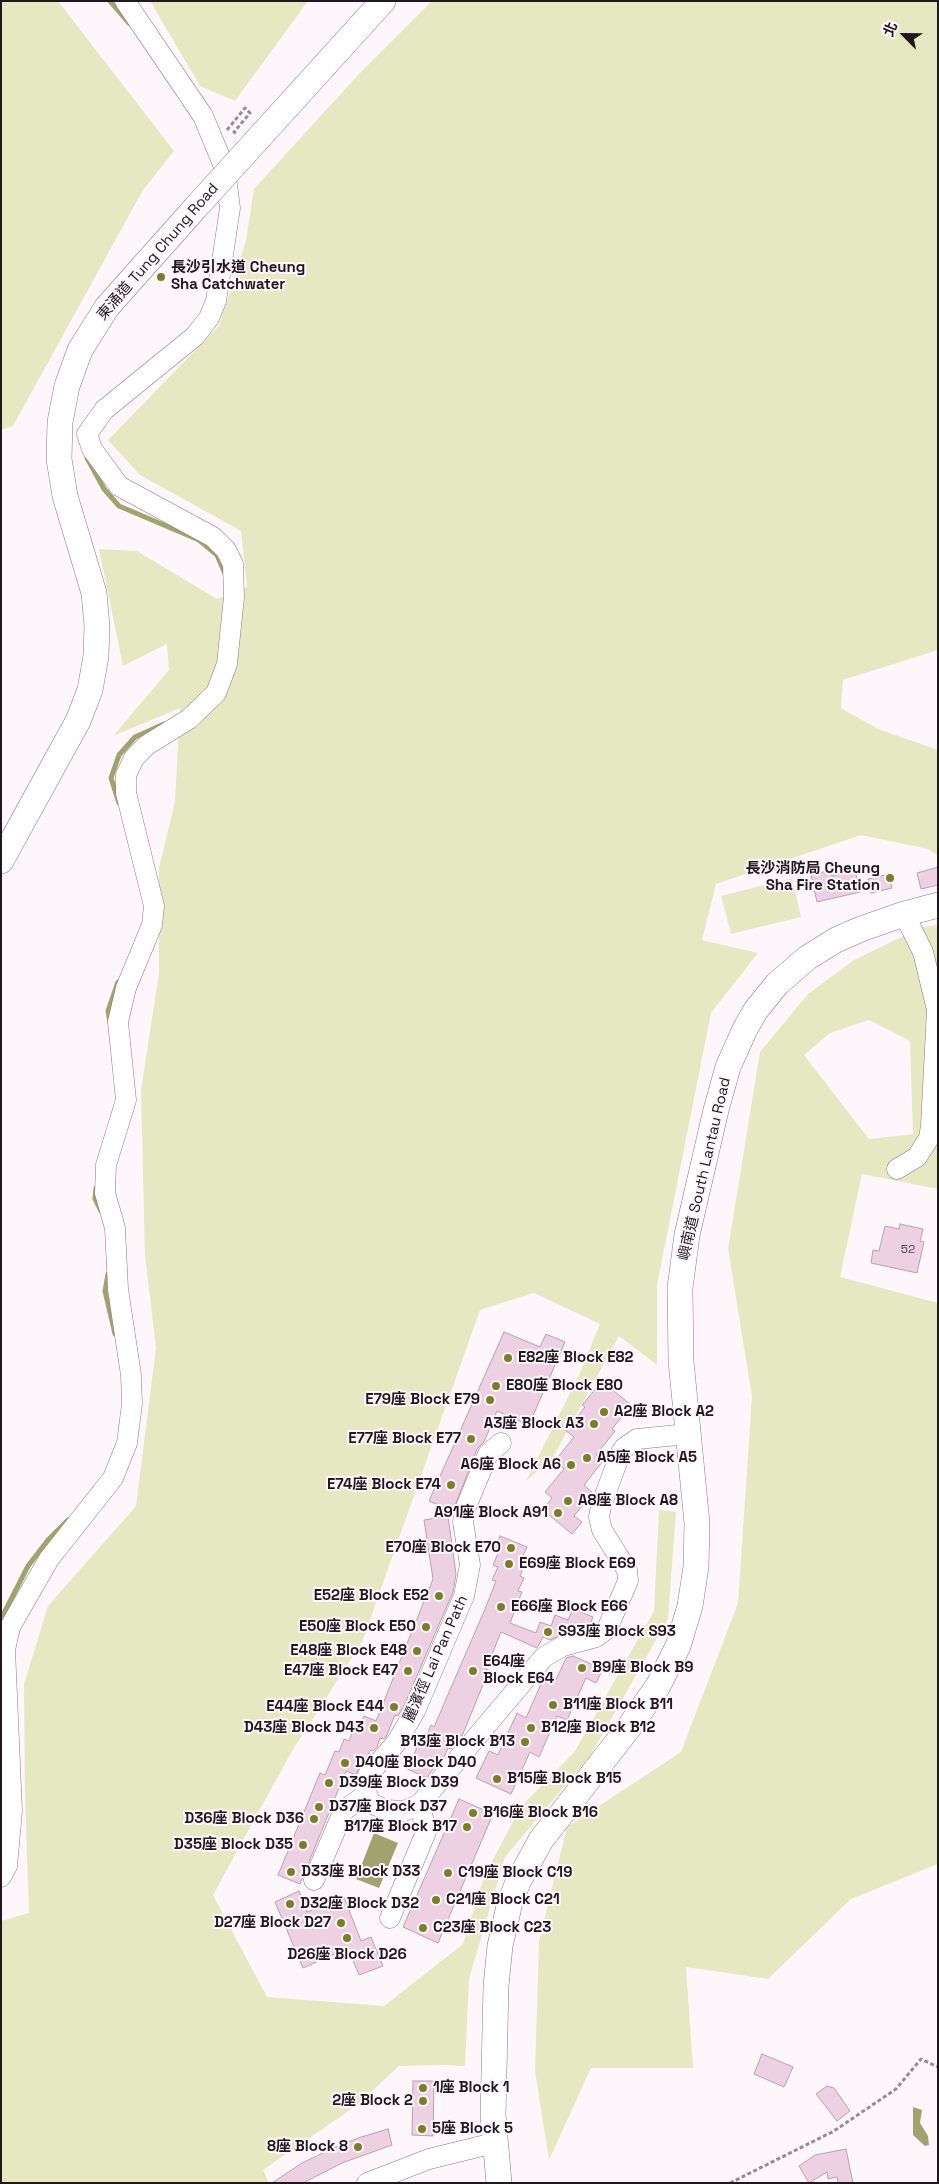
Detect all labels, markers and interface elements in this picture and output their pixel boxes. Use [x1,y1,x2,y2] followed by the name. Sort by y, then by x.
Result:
[879,10,929,60] north arrow
[879,19,901,39] text: 北
[94,180,222,324] street label: 東涌道 Tung Chung Road
[171,259,305,294] place label: 長沙引水道 Cheung Sha Catchwater
[155,271,167,283] marker: 長沙引水道 Cheung Sha Catchwater
[746,860,880,895] place label: 長沙消防局 Cheung Sha Fire Station
[884,872,896,884] marker: 長沙消防局 Cheung Sha Fire Station
[675,1076,735,1262] street label: 嶼南道 South Lantau Road
[901,1243,915,1257] house number: 52
[518,1349,633,1367] place label: E82座 Block E82
[502,1352,514,1364] marker: E82座 Block E82
[506,1377,623,1395] place label: E80座 Block E80
[490,1380,502,1392] marker: E80座 Block E80
[365,1391,480,1409] place label: E79座 Block E79
[484,1394,496,1406] marker: E79座 Block E79
[614,1403,714,1421] place label: A2座 Block A2
[598,1406,610,1418] marker: A2座 Block A2
[484,1415,584,1433] place label: A3座 Block A3
[588,1418,600,1430] marker: A3座 Block A3
[348,1430,461,1448] place label: E77座 Block E77
[465,1433,477,1445] marker: E77座 Block E77
[597,1449,697,1467] place label: A5座 Block A5
[581,1452,593,1464] marker: A5座 Block A5
[460,1456,561,1474] place label: A6座 Block A6
[565,1459,577,1471] marker: A6座 Block A6
[327,1476,441,1494] place label: E74座 Block E74
[445,1479,457,1491] marker: E74座 Block E74
[578,1492,678,1510] place label: A8座 Block A8
[562,1495,574,1507] marker: A8座 Block A8
[434,1504,548,1522] place label: A91座 Block A91
[552,1507,564,1519] marker: A91座 Block A91
[385,1539,501,1557] place label: E70座 Block E70
[505,1542,517,1554] marker: E70座 Block E70
[519,1555,636,1573] place label: E69座 Block E69
[503,1558,515,1570] marker: E69座 Block E69
[314,1587,429,1605] place label: E52座 Block E52
[433,1590,445,1602] marker: E52座 Block E52
[400,1593,472,1725] street label: 麗濱徑 Lai Pan Path
[511,1598,628,1616] place label: E66座 Block E66
[495,1601,507,1613] marker: E66座 Block E66
[299,1618,416,1636] place label: E50座 Block E50
[420,1621,432,1633] marker: E50座 Block E50
[558,1623,676,1641] place label: S93座 Block S93
[542,1626,554,1638] marker: S93座 Block S93
[290,1642,407,1660] place label: E48座 Block E48
[411,1645,423,1657] marker: E48座 Block E48
[483,1653,554,1688] place label: E64座 Block E64
[592,1659,693,1677] place label: B9座 Block B9
[284,1662,398,1680] place label: E47座 Block E47
[576,1662,588,1674] marker: B9座 Block B9
[402,1665,414,1677] marker: E47座 Block E47
[467,1665,479,1677] marker: E64座 Block E64
[563,1696,673,1714] place label: B11座 Block B11
[266,1698,384,1716] place label: E44座 Block E44
[547,1699,559,1711] marker: B11座 Block B11
[388,1701,400,1713] marker: E44座 Block E44
[244,1719,364,1737] place label: D43座 Block D43
[541,1719,655,1737] place label: B12座 Block B12
[368,1722,380,1734] marker: D43座 Block D43
[525,1722,537,1734] marker: B12座 Block B12
[400,1733,515,1751] place label: B13座 Block B13
[519,1736,531,1748] marker: B13座 Block B13
[355,1754,476,1772] place label: D40座 Block D40
[339,1757,351,1769] marker: D40座 Block D40
[507,1770,621,1788] place label: B15座 Block B15
[491,1773,503,1785] marker: B15座 Block B15
[339,1774,459,1792] place label: D39座 Block D39
[323,1777,335,1789] marker: D39座 Block D39
[329,1798,447,1816] place label: D37座 Block D37
[313,1801,325,1813] marker: D37座 Block D37
[483,1804,598,1822] place label: B16座 Block B16
[467,1807,479,1819] marker: B16座 Block B16
[184,1810,304,1828] place label: D36座 Block D36
[308,1813,320,1825] marker: D36座 Block D36
[344,1818,457,1836] place label: B17座 Block B17
[461,1821,473,1833] marker: B17座 Block B17
[174,1836,293,1854] place label: D35座 Block D35
[297,1839,309,1851] marker: D35座 Block D35
[301,1863,420,1881] place label: D33座 Block D33
[458,1864,572,1882] place label: C19座 Block C19
[285,1866,297,1878] marker: D33座 Block D33
[442,1867,454,1879] marker: C19座 Block C19
[446,1891,560,1909] place label: C21座 Block C21
[430,1894,442,1906] marker: C21座 Block C21
[300,1895,419,1913] place label: D32座 Block D32
[284,1898,296,1910] marker: D32座 Block D32
[214,1914,331,1932] place label: D27座 Block D27
[335,1917,347,1929] marker: D27座 Block D27
[433,1919,551,1937] place label: C23座 Block C23
[417,1922,429,1934] marker: C23座 Block C23
[341,1932,353,1944] marker: D26座 Block D26
[287,1946,407,1964] place label: D26座 Block D26
[433,2079,510,2097] place label: 1座 Block 1
[417,2082,429,2094] marker: 1座 Block 1
[332,2092,413,2110] place label: 2座 Block 2
[417,2095,429,2107] marker: 2座 Block 2
[432,2120,513,2138] place label: 5座 Block 5
[416,2123,428,2135] marker: 5座 Block 5
[267,2138,348,2156] place label: 8座 Block 8
[352,2141,364,2153] marker: 8座 Block 8

